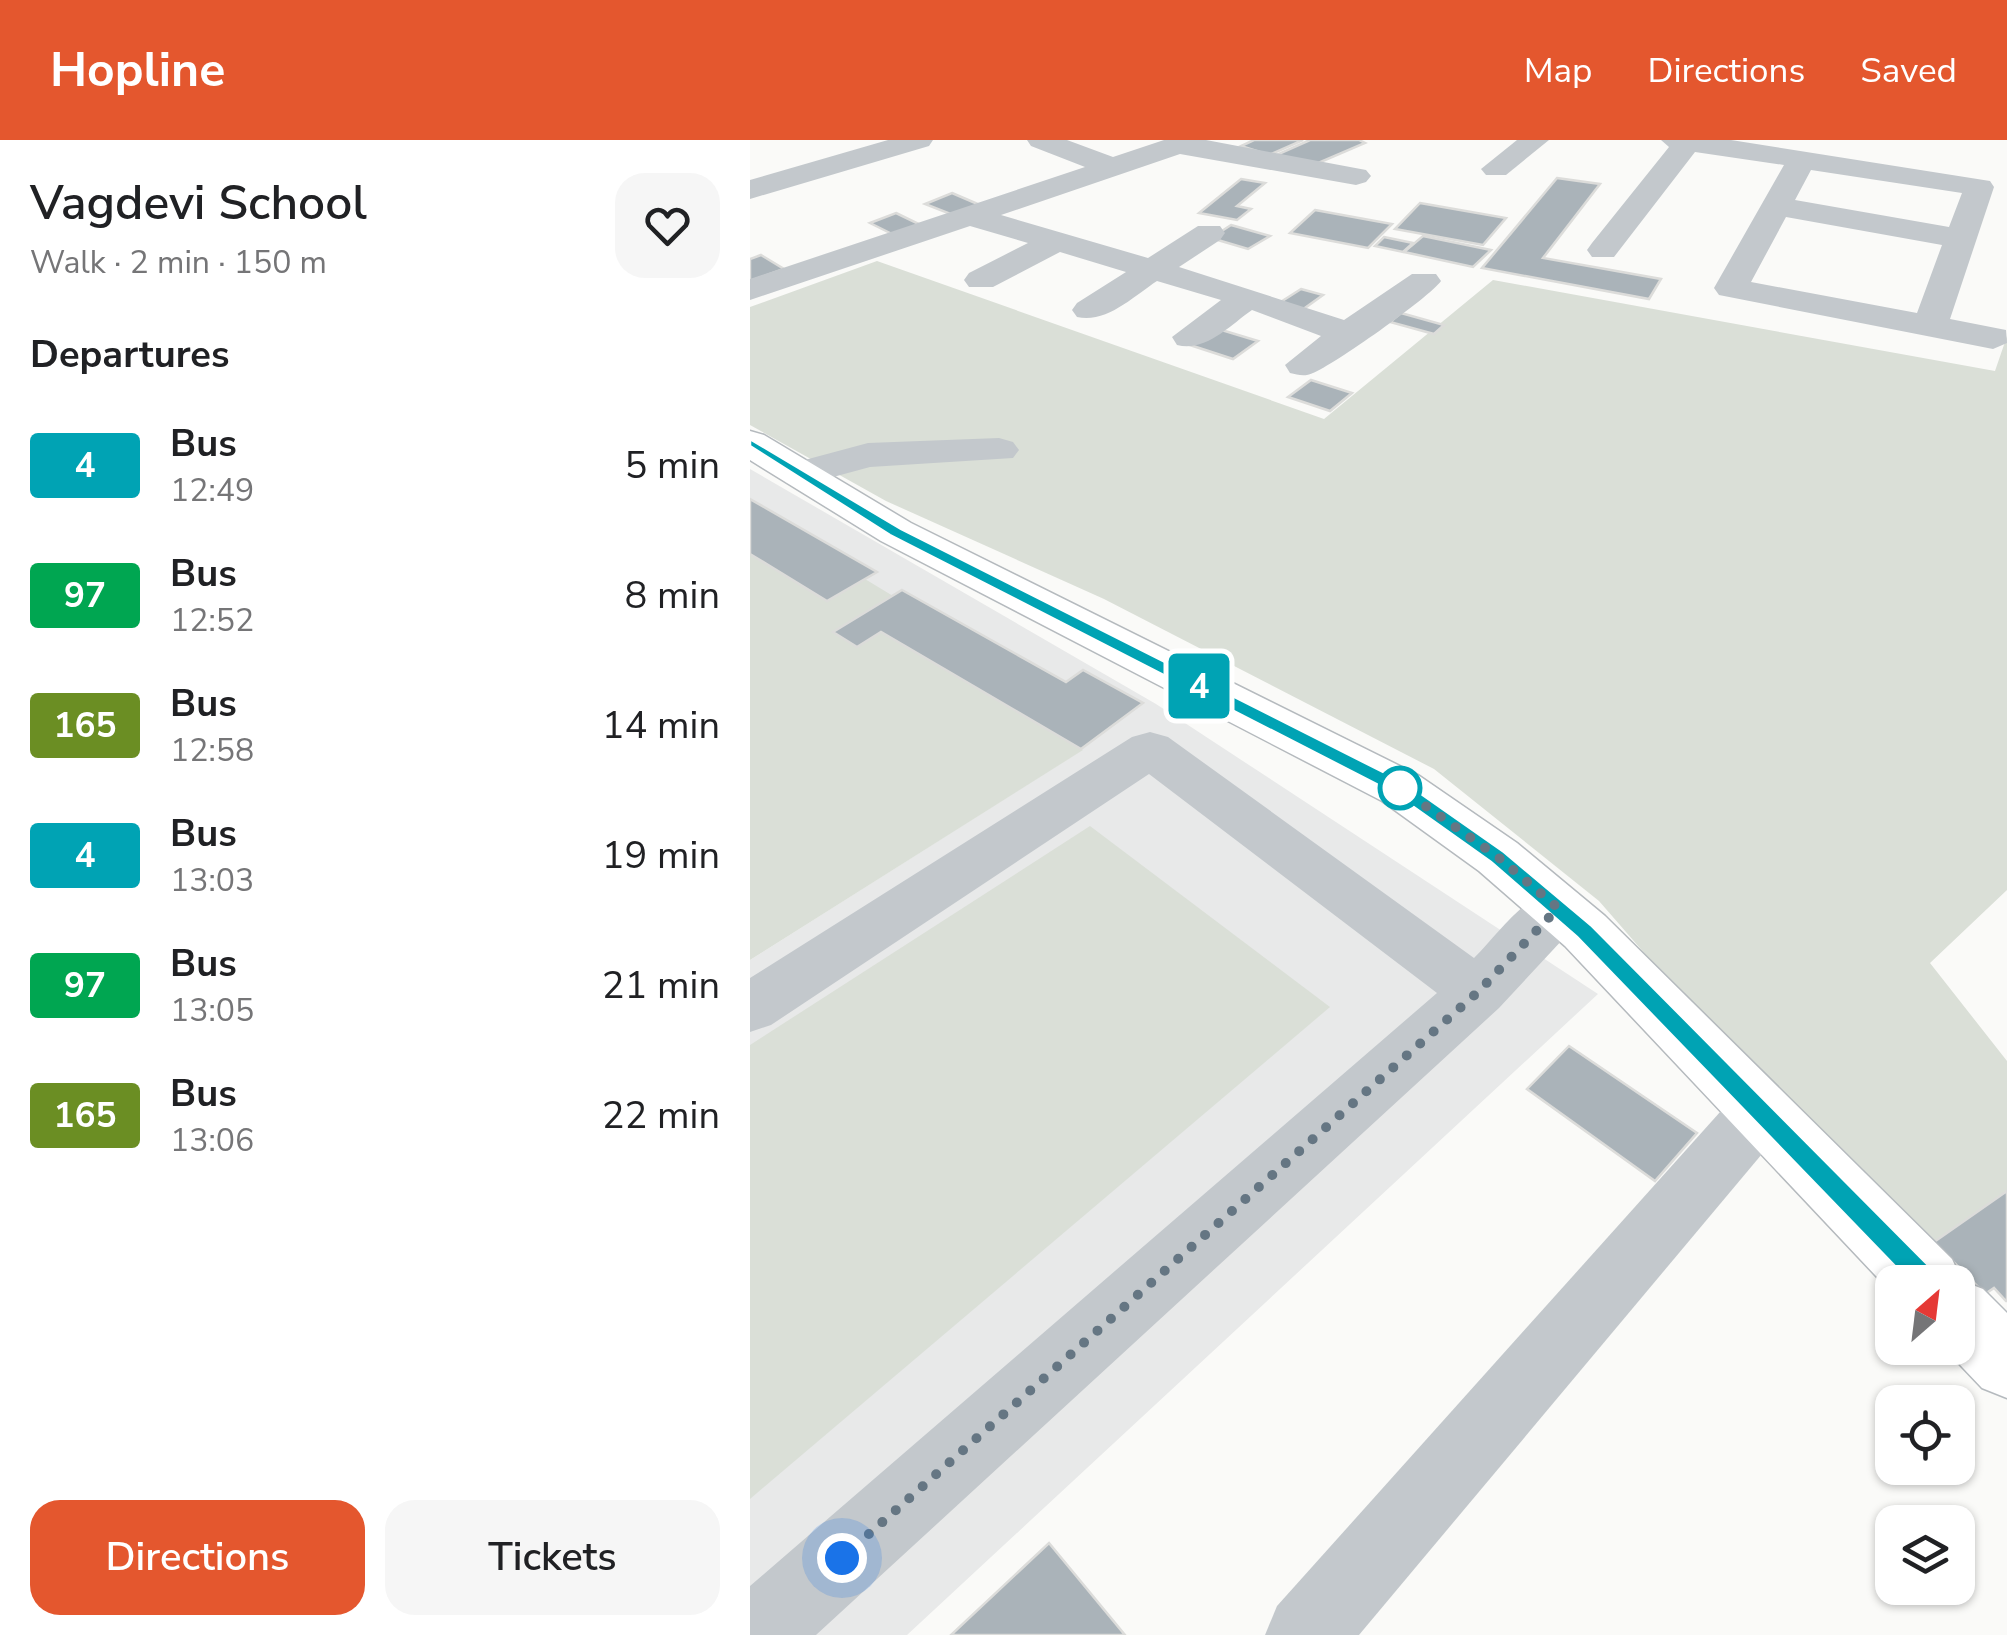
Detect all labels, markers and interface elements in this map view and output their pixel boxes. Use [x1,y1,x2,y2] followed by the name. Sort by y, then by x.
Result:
[50,37,225,103] text: Hopline
[1524,47,1593,94] text: Map
[1648,47,1805,94] text: Directions
[1860,47,1957,94] text: Saved
[30,170,367,236] text: Vagdevi School
[615,173,720,278] button: heart
[30,241,327,284] text: Walk · 2 min · 150 m
[30,329,229,380] text: Departures
[170,418,237,469] text: Bus
[625,440,720,491] text: 5 min
[74,442,96,489] text: 4
[170,469,254,512] text: 12:49
[170,548,237,599] text: Bus
[625,570,720,621] text: 8 min
[64,572,106,619] text: 97
[170,599,254,642] text: 12:52
[1166,654,1232,718] line badge: 4
[1188,663,1210,710] text: 4
[170,678,237,729] text: Bus
[602,700,720,751] text: 14 min
[53,702,117,749] text: 165
[170,729,254,772] text: 12:58
[1379,767,1421,809] unlabelled marker
[170,808,237,859] text: Bus
[602,830,720,881] text: 19 min
[74,832,96,879] text: 4
[170,859,254,902] text: 13:03
[170,938,237,989] text: Bus
[602,960,720,1011] text: 21 min
[64,962,106,1009] text: 97
[170,989,254,1032] text: 13:05
[170,1068,237,1119] text: Bus
[602,1090,720,1141] text: 22 min
[53,1092,117,1139] text: 165
[170,1119,254,1162] text: 13:06
[1875,1265,1975,1365] north arrow
[1875,1265,1975,1605] map controls
[1875,1385,1975,1485] button: locate
[30,1500,365,1615] button: Directions
[385,1500,720,1615] button: Tickets
[1875,1505,1975,1605] button: layers
[817,1533,867,1583] your location

